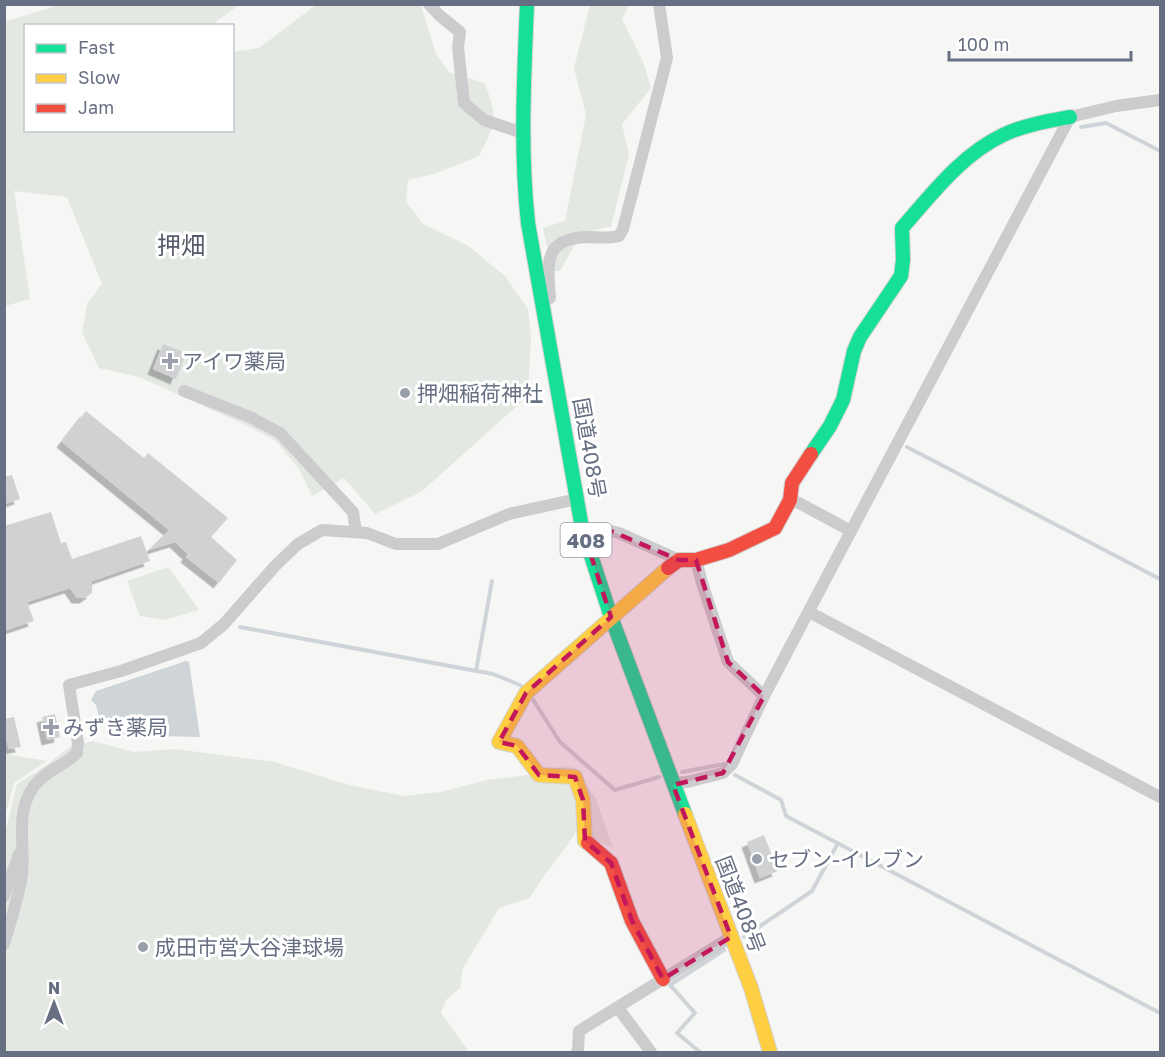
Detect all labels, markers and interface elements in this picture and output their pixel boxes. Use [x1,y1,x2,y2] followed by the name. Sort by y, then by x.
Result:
[24,24,234,132] legend
[949,24,1130,62] scale bar
[958,33,1009,55] text: 100 m
[78,36,115,58] text: Fast
[78,66,121,88] text: Slow
[78,96,114,118] text: Jam
[157,230,205,259] district label: 押畑
[182,348,286,374] place label: アイワ薬局
[163,354,177,368] marker: アイワ薬局
[417,380,543,406] place label: 押畑稲荷神社
[398,386,412,400] marker: 押畑稲荷神社
[568,396,612,500] street label: 国道408号
[560,523,612,557] road number: 408
[63,714,168,740] place label: みずき薬局
[44,720,58,734] marker: みずき薬局
[769,846,924,872] place label: セブン-イレブン
[711,852,771,956] street label: 国道408号
[750,852,764,866] marker: セブン-イレブン
[155,934,344,960] place label: 成田市営大谷津球場
[136,940,150,954] marker: 成田市営大谷津球場
[24,973,84,1033] north arrow
[48,978,60,998] text: N

